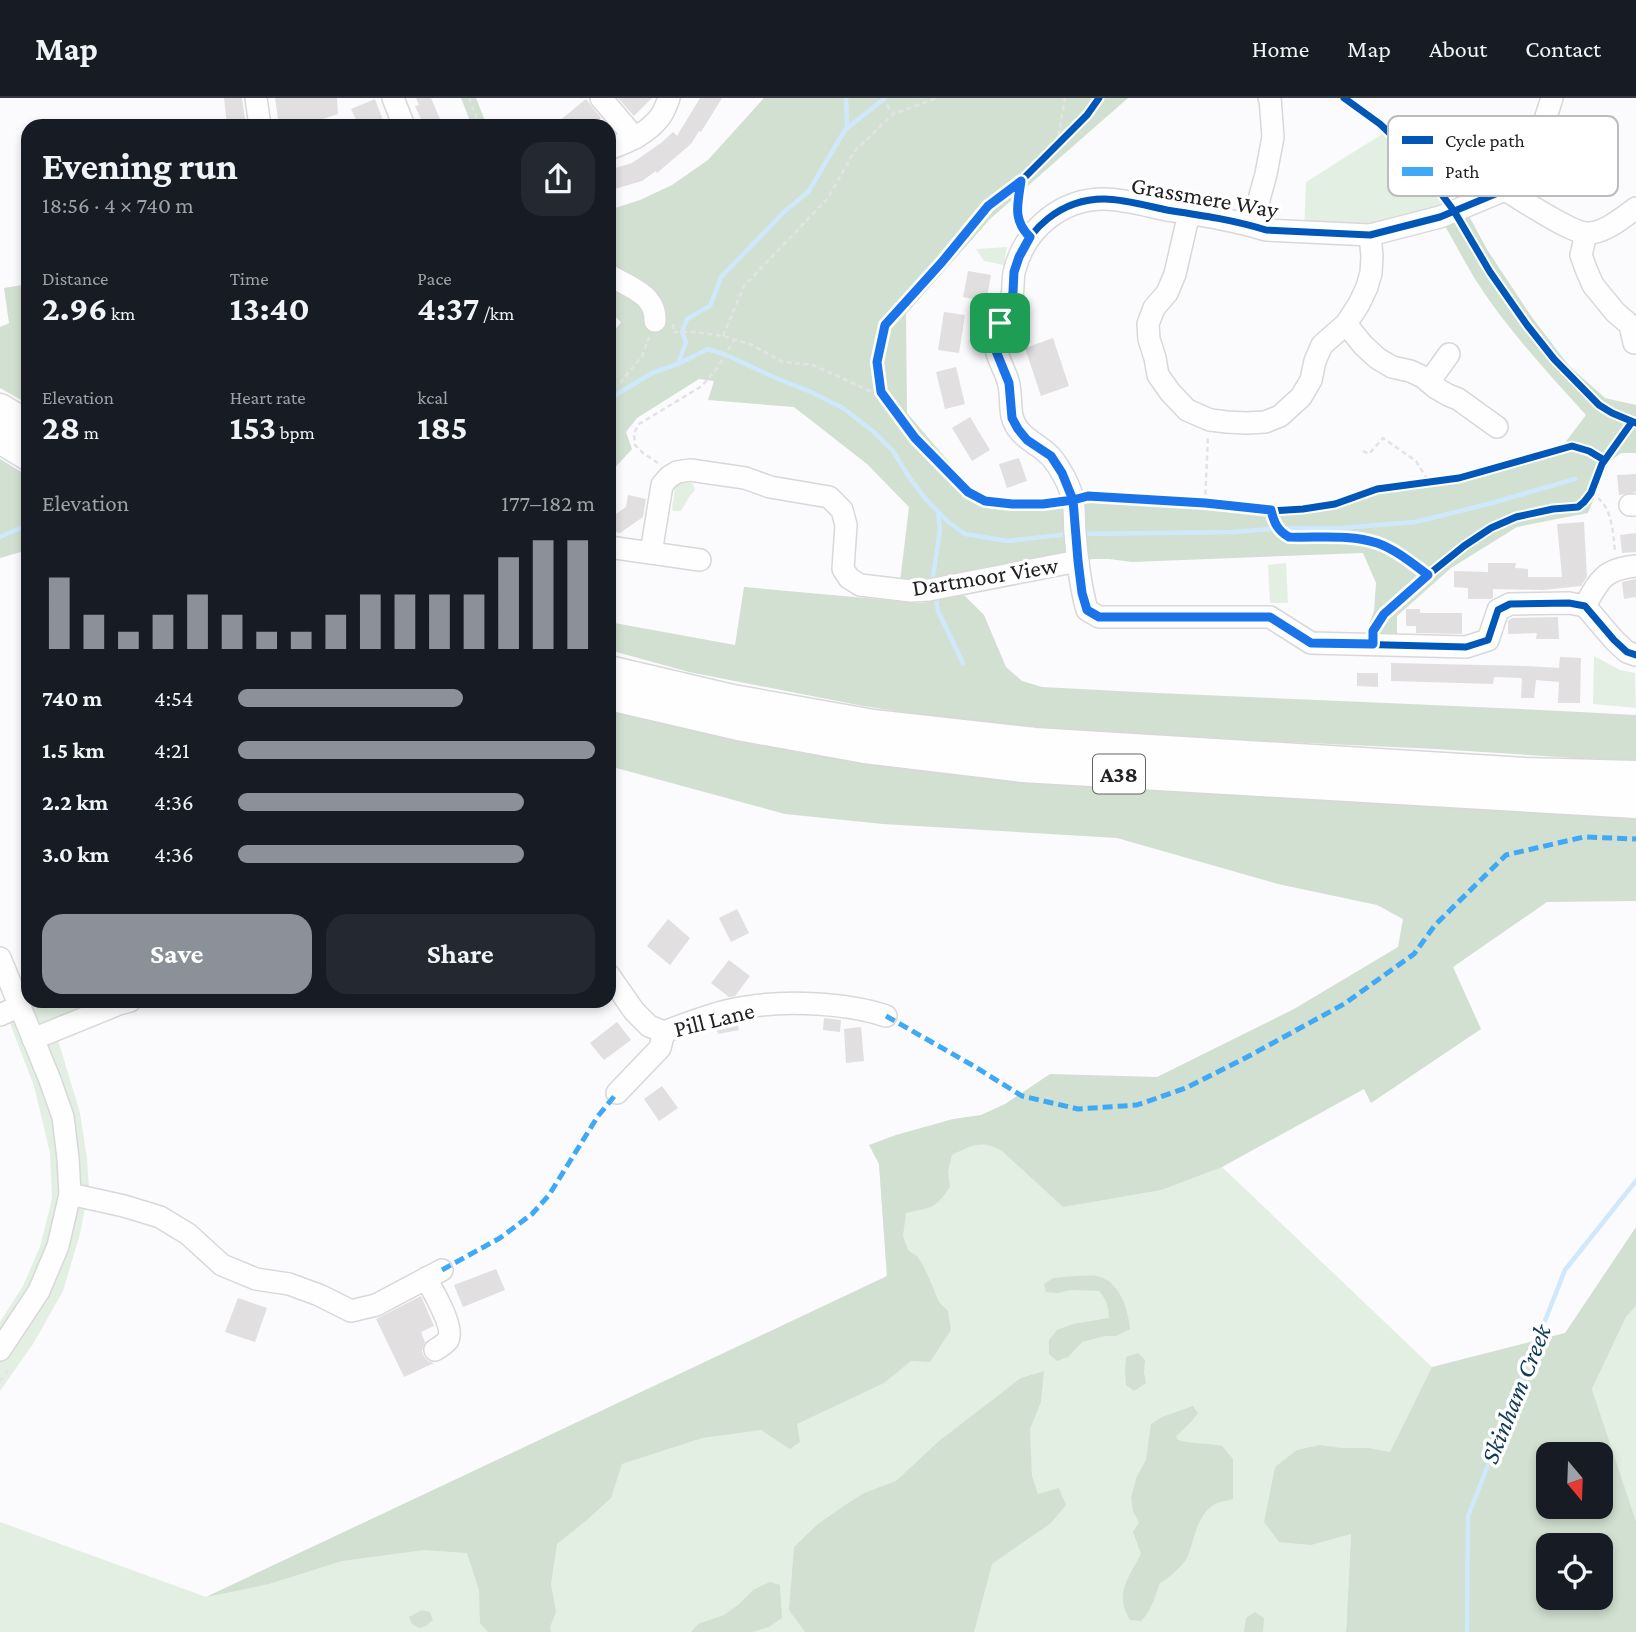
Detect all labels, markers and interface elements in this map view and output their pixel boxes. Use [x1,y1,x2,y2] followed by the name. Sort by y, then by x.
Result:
[35,30,98,67] text: Map
[1252,35,1309,62] text: Home
[1347,35,1391,62] text: Map
[1429,35,1487,62] text: About
[1525,35,1601,62] text: Contact
[1388,116,1618,196] legend
[1445,130,1525,151] text: Cycle path
[521,142,595,216] button: share
[42,145,238,187] text: Evening run
[1445,161,1480,182] text: Path
[1129,171,1282,223] street label: Grassmere Way
[42,192,194,218] text: 18:56 · 4 × 740 m
[42,268,108,289] text: Distance
[230,268,269,289] text: Time
[417,268,452,289] text: Pace
[42,289,107,328] text: 2.96
[230,289,310,328] text: 13:40
[417,289,479,328] text: 4:37
[970,293,1030,353] pin
[107,303,135,324] text: km
[479,303,514,324] text: /km
[981,304,1019,342] icon: arrive
[42,387,114,408] text: Elevation
[230,387,306,408] text: Heart rate
[417,387,448,408] text: kcal
[42,408,80,447] text: 28
[230,408,276,447] text: 153
[417,408,468,447] text: 185
[80,422,99,443] text: m
[276,422,315,443] text: bpm
[42,490,129,516] text: Elevation
[501,490,595,516] text: 177–182 m
[910,551,1060,601] street label: Dartmoor View
[42,685,102,711] text: 740 m
[154,685,194,711] text: 4:54
[42,737,105,763] text: 1.5 km
[154,737,190,763] text: 4:21
[1093,754,1145,794] road number: A38
[42,789,108,815] text: 2.2 km
[154,789,194,815] text: 4:36
[42,841,109,867] text: 3.0 km
[154,841,194,867] text: 4:36
[42,914,312,994] button: Save
[326,914,595,994] button: Share
[671,996,757,1042] street label: Pill Lane
[1475,1319,1558,1468] water label: Skinham Creek
[1536,1442,1614,1519] north arrow
[1536,1442,1613,1610] map controls
[1536,1533,1613,1610] button: locate

